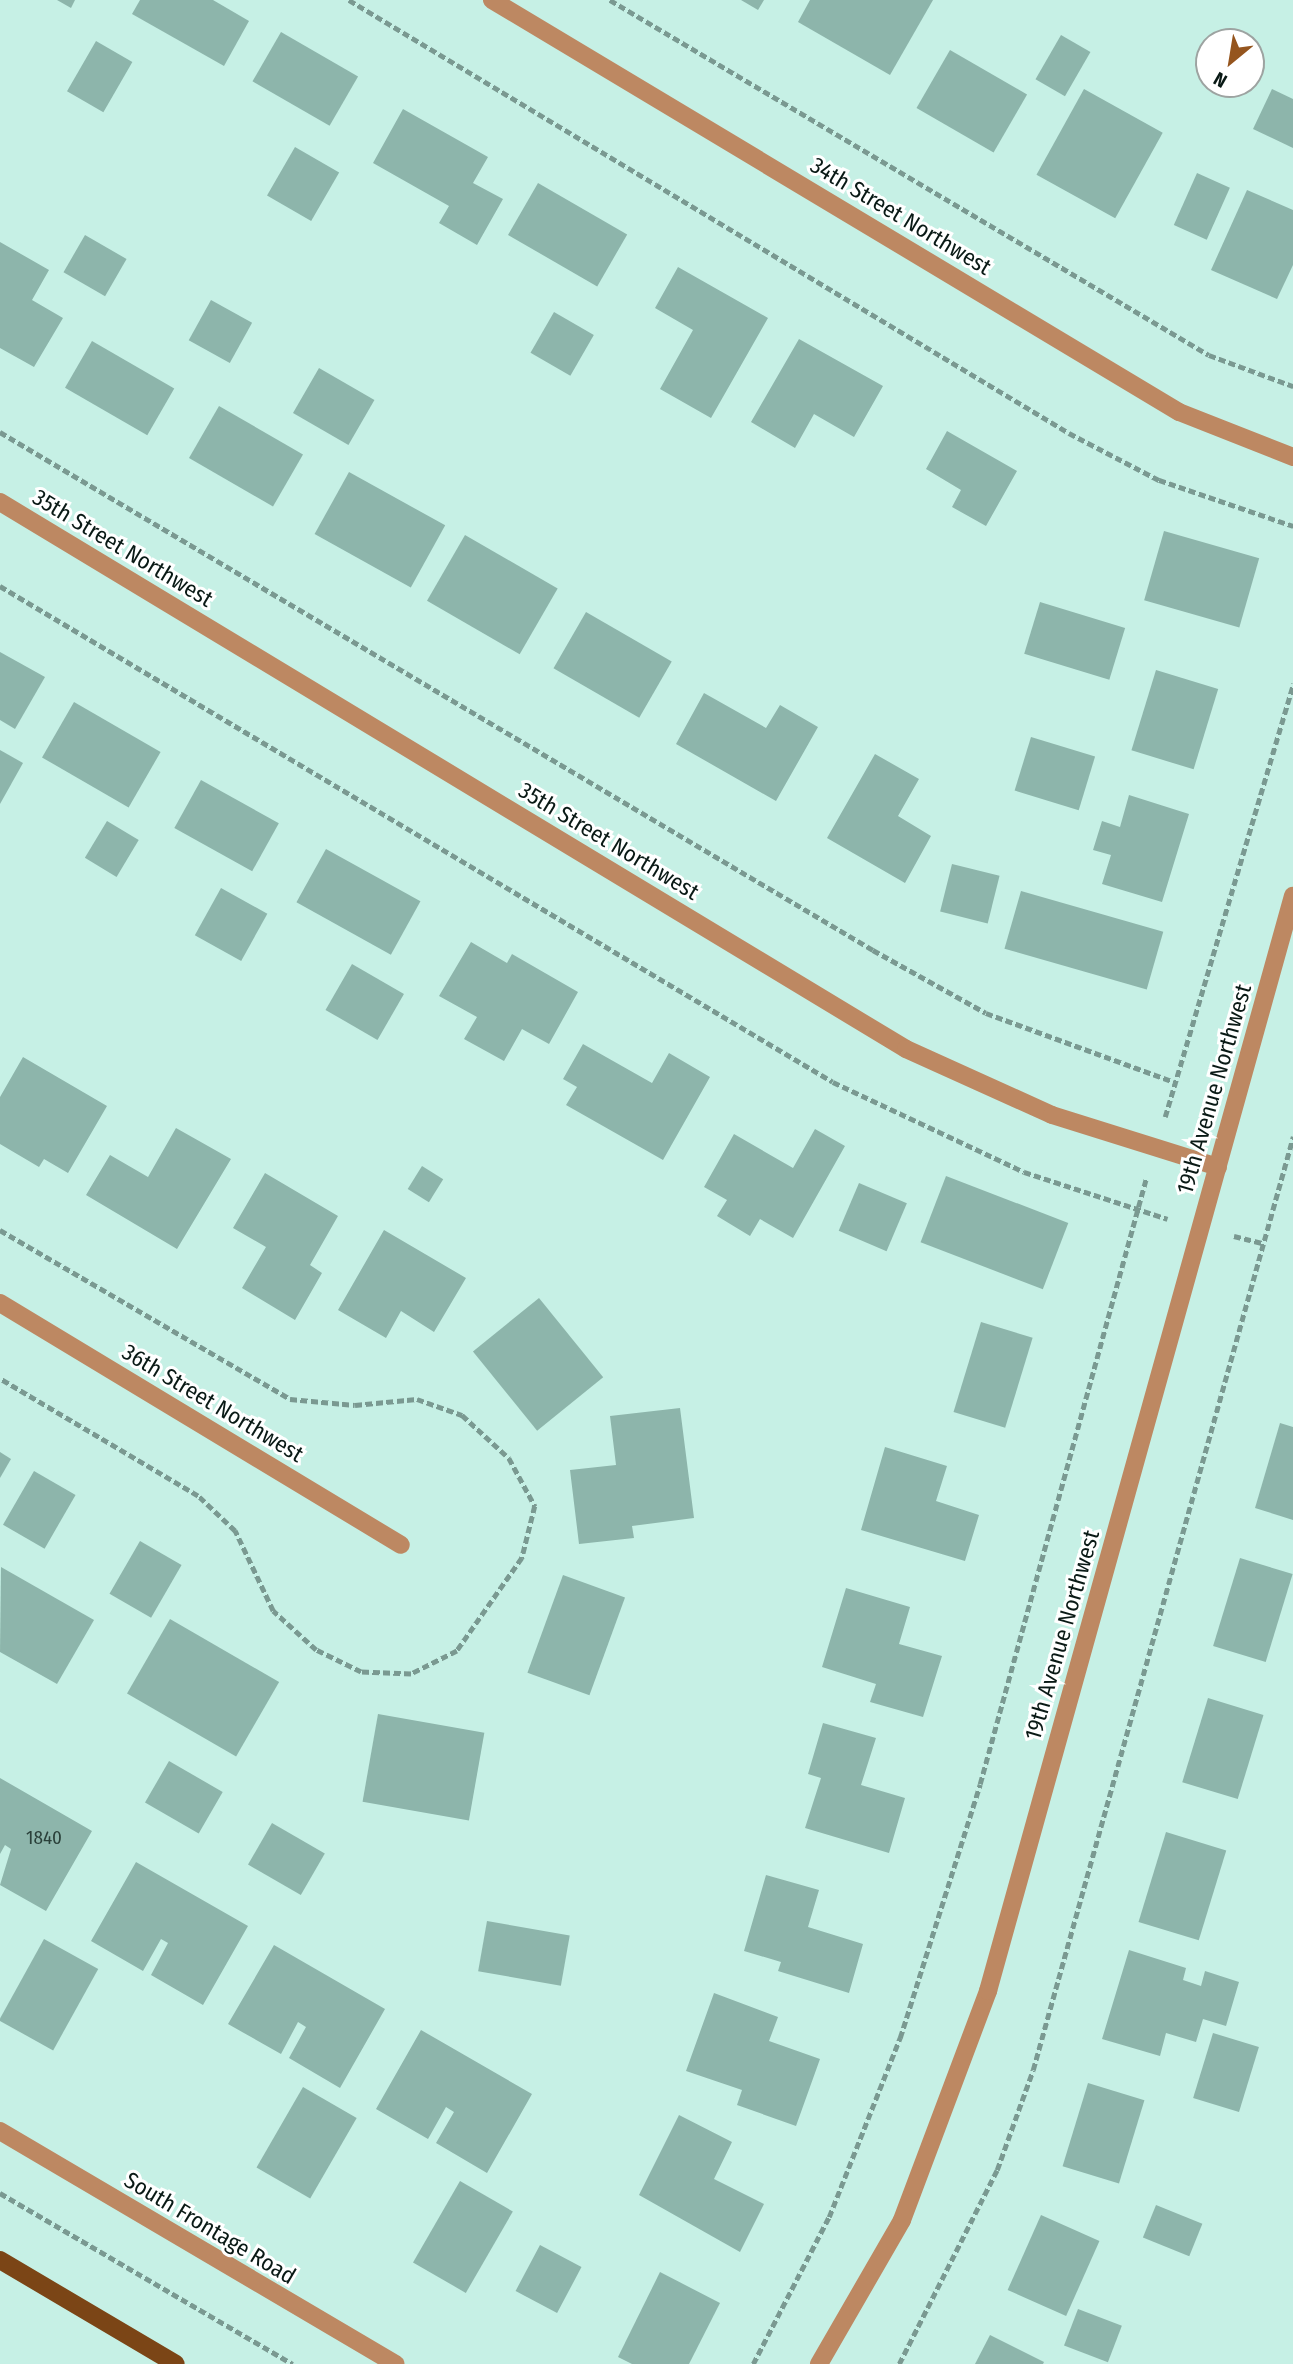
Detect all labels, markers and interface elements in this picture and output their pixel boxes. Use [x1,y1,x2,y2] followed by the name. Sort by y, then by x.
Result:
[1195,28,1265,98] north arrow
[1210,67,1231,93] text: N
[806,151,996,281] street label: 34th Street Northwest
[28,483,218,613] street label: 35th Street Northwest
[514,776,704,906] street label: 35th Street Northwest
[1171,981,1257,1197] street label: 19th Avenue Northwest
[117,1338,309,1468] street label: 36th Street Northwest
[1019,1527,1105,1743] street label: 19th Avenue Northwest
[26,1827,62,1849] house number: 1840
[119,2166,301,2290] street label: South Frontage Road

